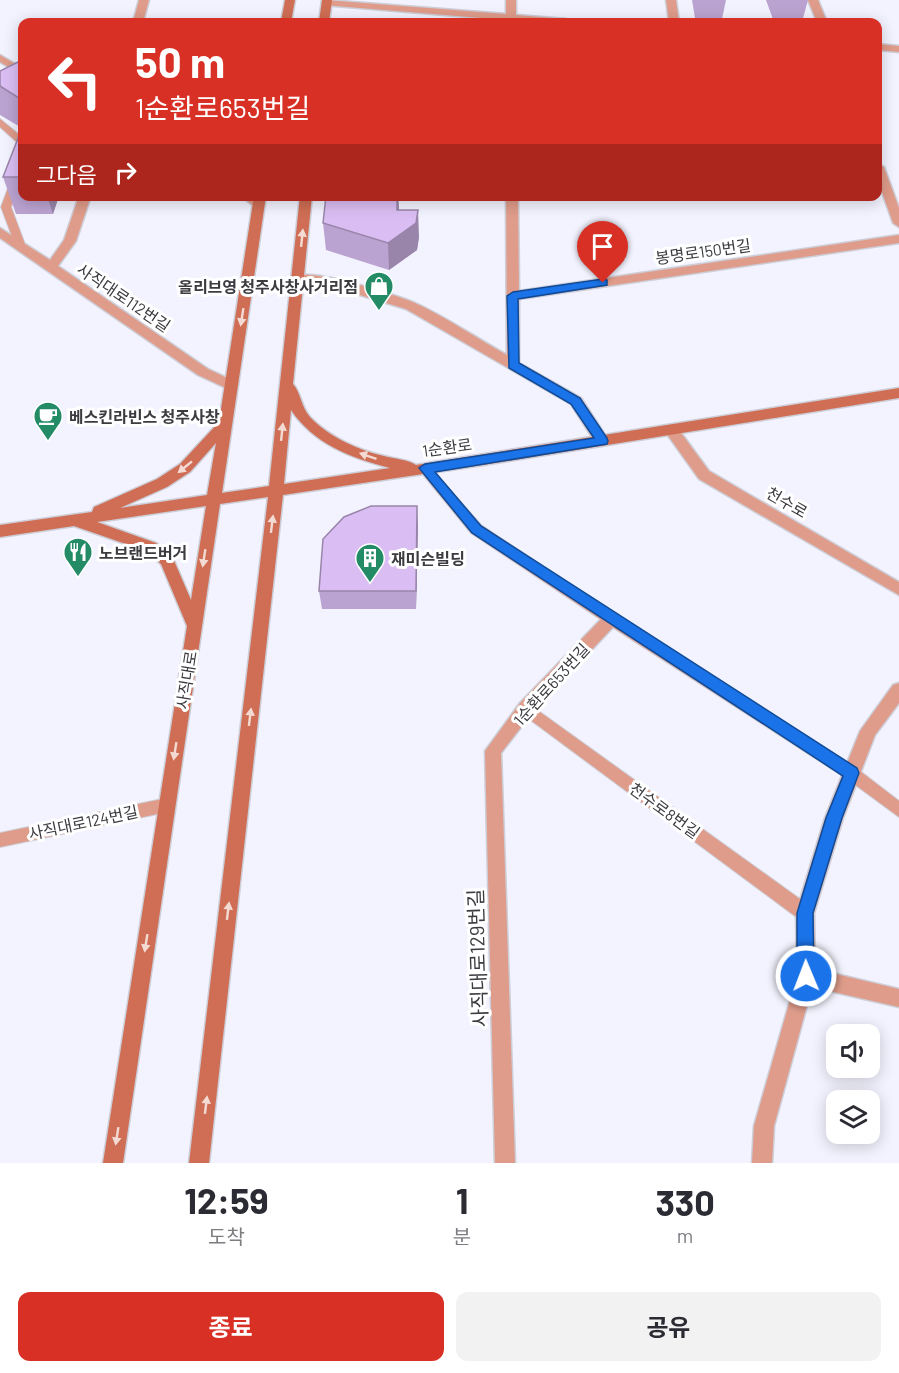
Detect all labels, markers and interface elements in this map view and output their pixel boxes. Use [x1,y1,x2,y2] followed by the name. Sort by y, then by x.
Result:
[135,36,225,86] text: 50 m
[36,42,114,120] icon: left
[135,91,310,123] text: 1순환로653번길
[109,156,142,189] icon: right
[36,161,97,187] text: 그다음
[577,221,628,283] pin
[297,228,307,247] one-way arrow
[586,230,619,263] icon: arrive
[654,235,752,267] street label: 봉명로150번길
[74,259,174,335] street label: 사직대로112번길
[363,270,395,312] shop icon: 올리브영 청주사창사거리점
[178,277,358,296] place label: 올리브영 청주사창사거리점
[237,307,246,326] one-way arrow
[32,400,64,442] cafe icon: 베스킨라빈스 청주사창
[69,407,220,426] place label: 베스킨라빈스 청주사창
[277,422,287,441] one-way arrow
[421,434,473,460] street label: 1순환로
[359,451,377,461] one-way arrow
[177,460,193,473] one-way arrow
[763,483,811,521] street label: 천수로
[268,514,277,533] one-way arrow
[62,536,94,578] restaurant icon: 노브랜드버거
[354,542,386,584] building icon: 재미슨빌딩
[99,543,187,562] place label: 노브랜드버거
[200,548,209,567] one-way arrow
[391,549,465,568] place label: 재미슨빌딩
[509,639,593,729] street label: 1순환로653번길
[172,649,200,711] street label: 사직대로
[245,708,255,727] one-way arrow
[170,741,179,760] one-way arrow
[626,778,704,842] street label: 천수로8번길
[27,801,139,843] street label: 사직대로124번길
[463,888,491,1028] street label: 사직대로129번길
[223,902,233,921] one-way arrow
[141,934,150,953] one-way arrow
[774,944,838,1008] position arrow
[826,1024,880,1144] map controls
[826,1024,880,1078] button: sound
[826,1090,880,1144] button: layers
[201,1095,210,1114] one-way arrow
[112,1127,121,1146] one-way arrow
[184,1178,269,1221] text: 12:59
[456,1178,468,1221] text: 1
[655,1180,715,1223] text: 330
[677,1223,693,1247] text: m
[208,1224,245,1248] text: 도착
[453,1224,471,1248] text: 분
[18,1292,444,1361] button: 종료
[456,1292,881,1361] button: 공유

